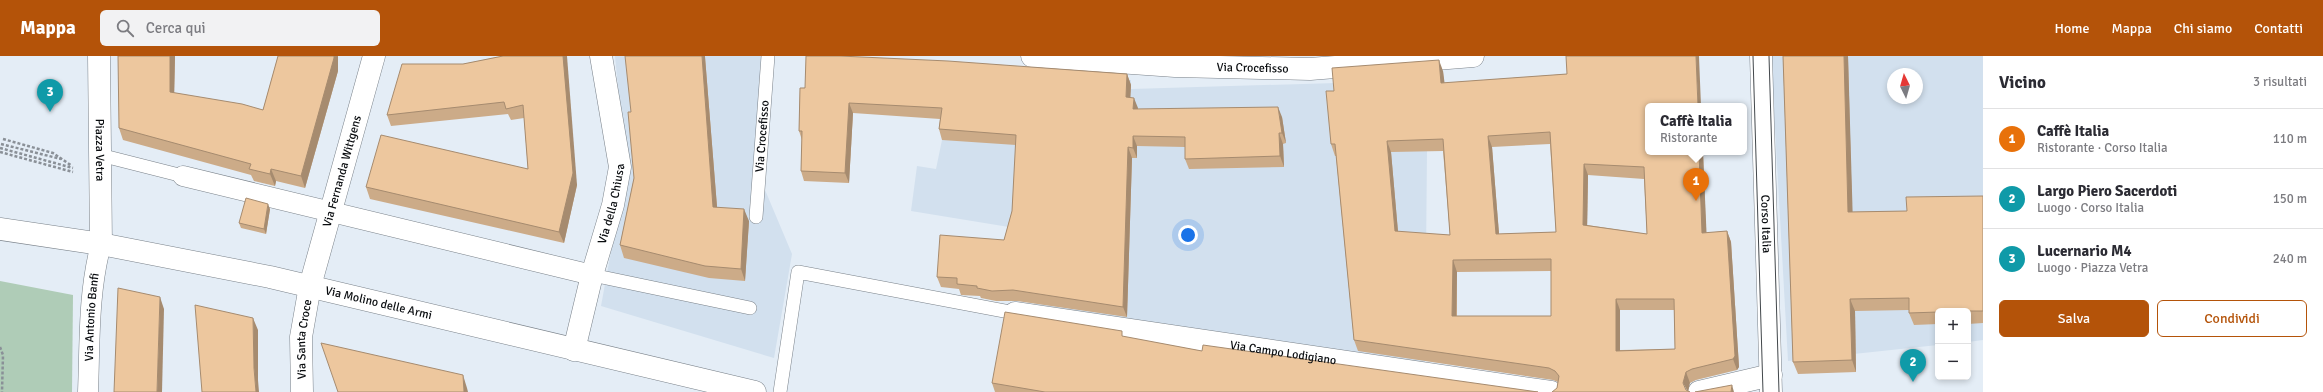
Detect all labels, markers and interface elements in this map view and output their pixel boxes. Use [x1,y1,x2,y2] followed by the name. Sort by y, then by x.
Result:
[100,10,380,46] search box
[20,16,76,40] text: Mappa
[114,17,136,39] icon: search
[146,19,206,37] text: Cerca qui
[2055,20,2089,37] text: Home
[2111,20,2152,37] text: Mappa
[2174,20,2232,37] text: Chi siamo
[2254,20,2303,37] text: Contatti
[1216,60,1289,77] street label: Via Crocefisso
[1887,68,1923,104] north arrow
[1999,72,2046,93] text: Vicino
[2253,74,2307,90] text: 3 risultati
[37,79,63,112] pin: 3
[752,100,773,173] street label: Via Crocefisso
[1645,103,1747,155] popup
[1660,112,1732,130] text: Caffè Italia
[320,114,365,229] street label: Via Fernanda Wittgens
[92,119,107,181] street label: Piazza Vetra
[2037,122,2109,140] text: Caffè Italia
[1660,130,1717,146] text: Ristorante
[2008,131,2016,147] text: 1
[2273,131,2307,147] text: 110 m
[2037,140,2168,156] text: Ristorante · Corso Italia
[595,163,628,246] street label: Via della Chiusa
[1683,168,1709,201] pin: 1
[2037,182,2177,200] text: Largo Piero Sacerdoti
[2008,191,2016,207] text: 2
[2273,191,2307,207] text: 150 m
[1757,194,1774,253] street label: Corso Italia
[2037,200,2144,216] text: Luogo · Corso Italia
[1178,225,1198,245] your location
[2037,242,2132,260] text: Lucernario M4
[2008,251,2016,267] text: 3
[2273,251,2307,267] text: 240 m
[2037,260,2148,276] text: Luogo · Piazza Vetra
[82,272,103,362] street label: Via Antonio Banfi
[324,283,434,323] street label: Via Molino delle Armi
[294,298,316,379] street label: Via Santa Croce
[1999,300,2149,337] button: Salva
[2157,300,2307,337] button: Condividi
[1935,308,1971,380] map controls
[1935,308,1971,344] button: +
[1229,338,1337,368] street label: Via Campo Lodigiano
[1935,344,1971,380] button: −
[1900,349,1926,382] pin: 2

